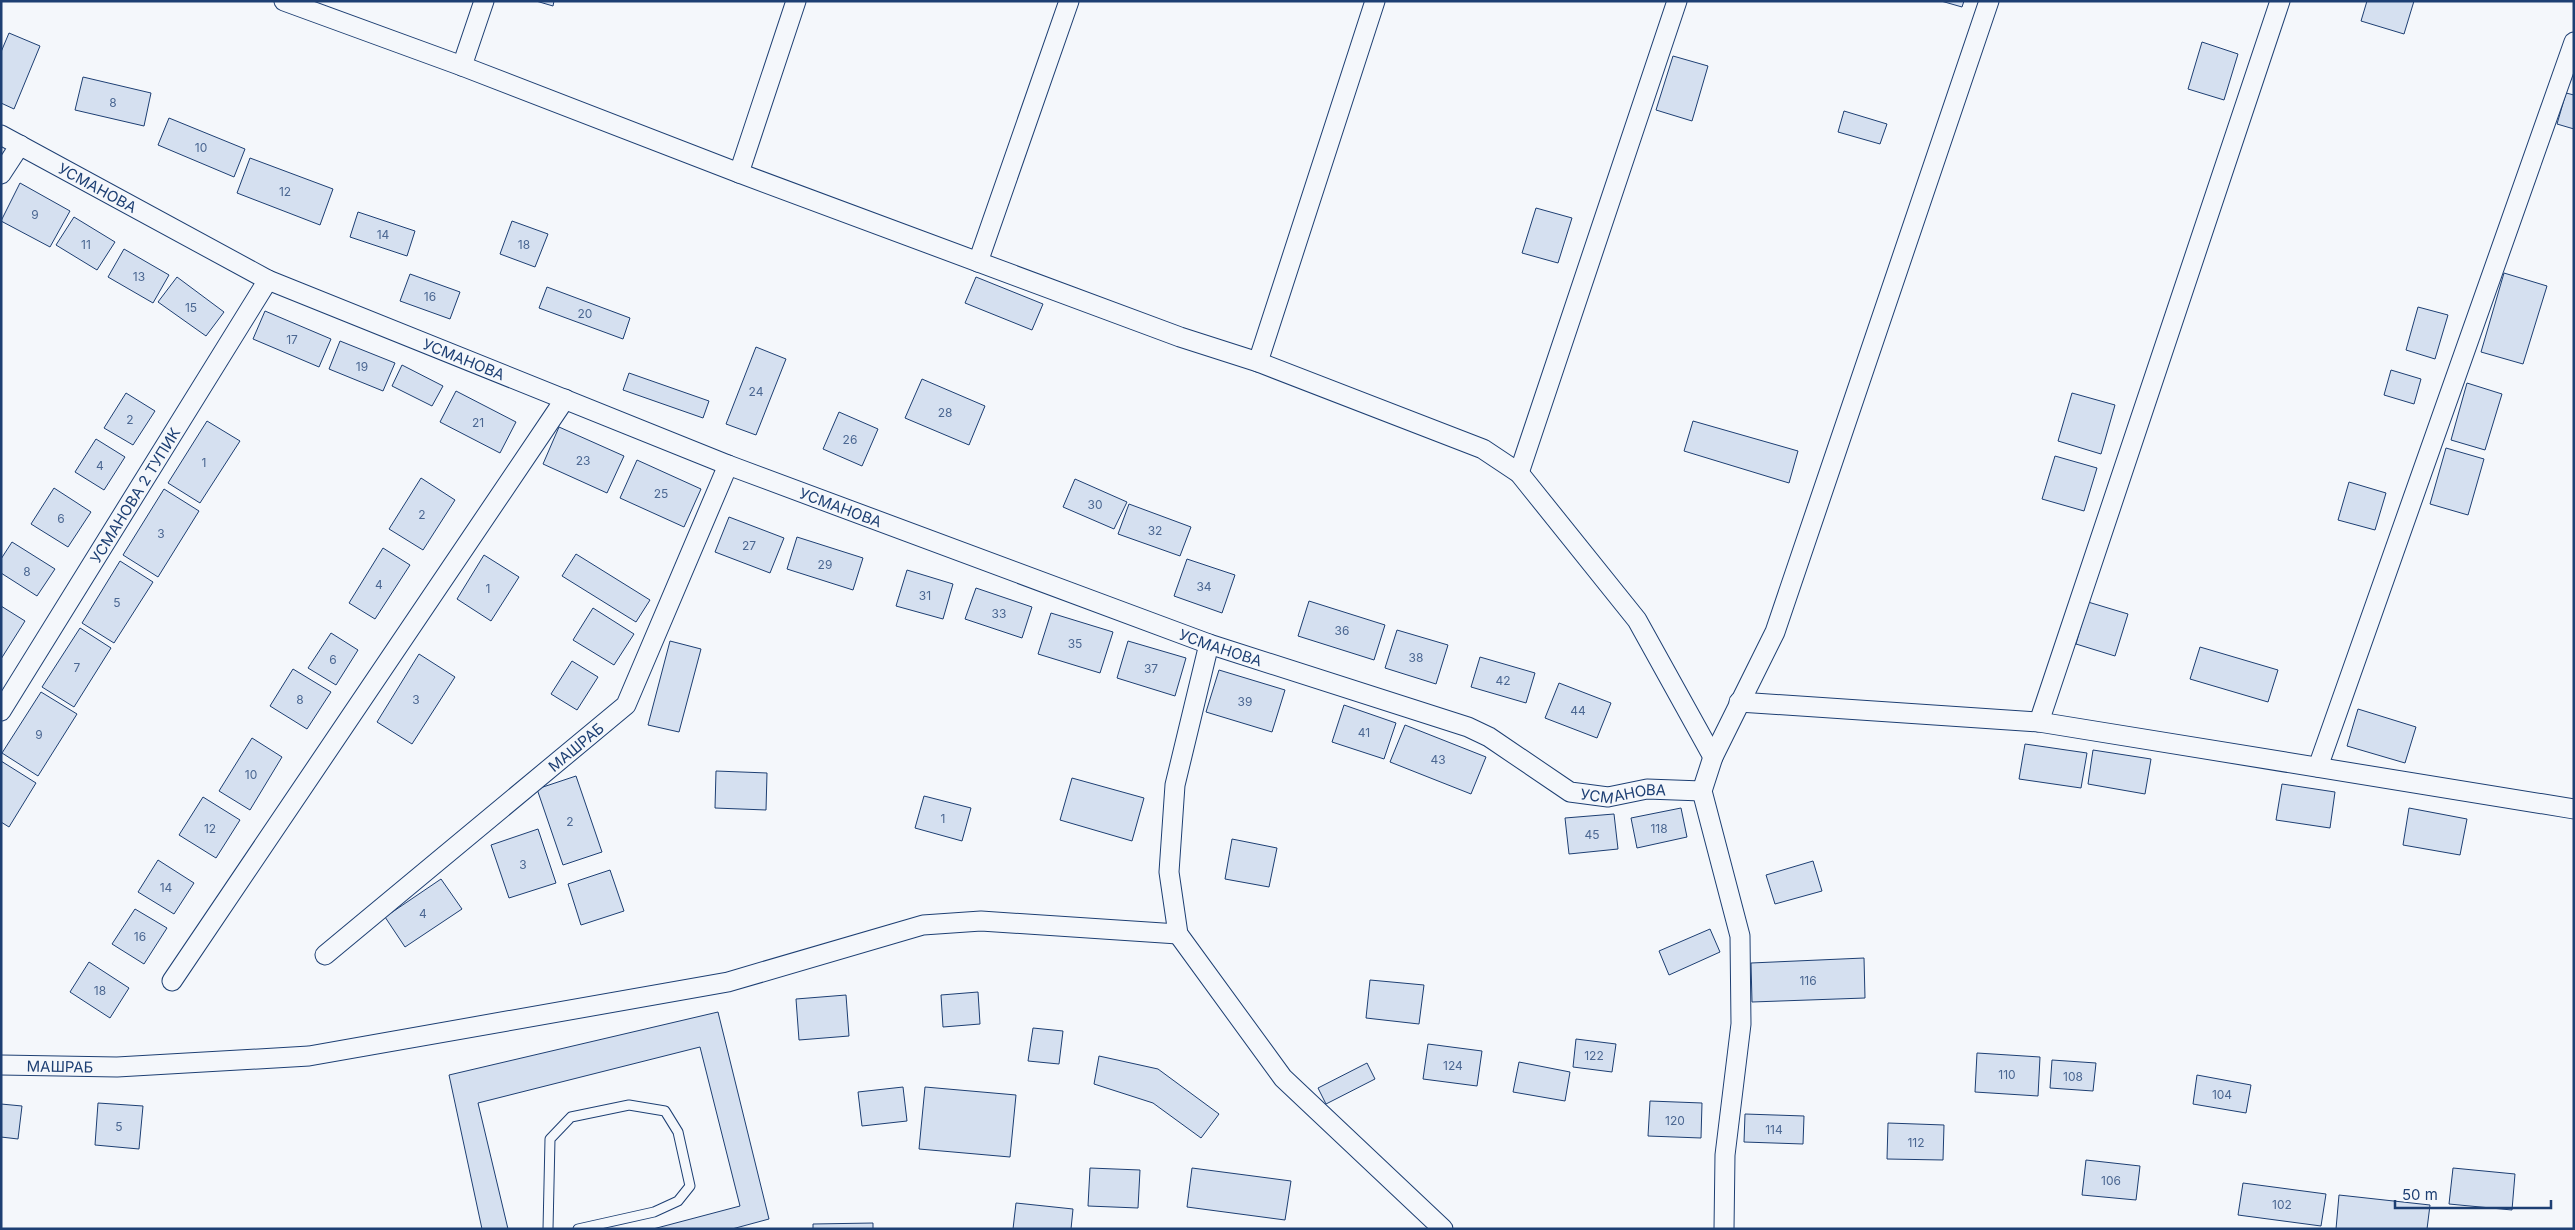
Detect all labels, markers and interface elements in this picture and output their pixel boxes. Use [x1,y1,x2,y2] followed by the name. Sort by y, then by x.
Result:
[109,95,117,110] house number: 8
[195,140,207,155] house number: 10
[55,158,140,217] street label: УСМАНОВА
[279,184,291,199] house number: 12
[31,207,39,222] house number: 9
[377,227,390,242] house number: 14
[81,237,91,252] house number: 11
[518,237,530,252] house number: 18
[133,269,145,284] house number: 13
[424,289,436,304] house number: 16
[185,300,197,315] house number: 15
[578,306,592,321] house number: 20
[286,332,298,347] house number: 17
[420,334,508,384] street label: УСМАНОВА
[356,359,368,374] house number: 19
[749,384,764,399] house number: 24
[938,405,952,420] house number: 28
[126,412,134,427] house number: 2
[472,415,484,430] house number: 21
[86,424,184,566] street label: УСМАНОВА 2 ТУПИК
[843,432,857,447] house number: 26
[576,453,590,468] house number: 23
[202,455,206,470] house number: 1
[96,458,104,473] house number: 4
[797,483,885,531] street label: УСМАНОВА
[654,486,668,501] house number: 25
[1088,497,1102,512] house number: 30
[418,507,426,522] house number: 2
[57,511,65,526] house number: 6
[1148,523,1162,538] house number: 32
[157,526,165,541] house number: 3
[742,538,756,553] house number: 27
[818,557,832,572] house number: 29
[23,564,31,579] house number: 8
[375,577,383,592] house number: 4
[1196,579,1212,594] house number: 34
[486,581,490,596] house number: 1
[919,588,931,603] house number: 31
[113,595,121,610] house number: 5
[992,606,1006,621] house number: 33
[1335,623,1349,638] house number: 36
[1176,624,1265,670] street label: УСМАНОВА
[1068,636,1082,651] house number: 35
[1409,650,1423,665] house number: 38
[329,652,337,667] house number: 6
[74,660,81,675] house number: 7
[1144,661,1158,676] house number: 37
[1495,673,1511,688] house number: 42
[296,692,304,707] house number: 8
[412,692,420,707] house number: 3
[1238,694,1252,709] house number: 39
[1570,703,1586,718] house number: 44
[544,718,608,775] street label: МАШРАБ
[1358,725,1370,740] house number: 41
[35,727,43,742] house number: 9
[1430,752,1446,767] house number: 43
[245,767,257,782] house number: 10
[1579,779,1667,807] street label: УСМАНОВА
[941,811,945,826] house number: 1
[566,814,574,829] house number: 2
[204,821,216,836] house number: 12
[1650,821,1668,836] house number: 118
[1584,827,1600,842] house number: 45
[519,857,527,872] house number: 3
[160,880,173,895] house number: 14
[419,906,427,921] house number: 4
[134,929,146,944] house number: 16
[1799,973,1817,988] house number: 116
[94,983,106,998] house number: 18
[1584,1048,1604,1063] house number: 122
[26,1056,94,1076] street label: МАШРАБ
[1443,1058,1463,1073] house number: 124
[1998,1067,2016,1082] house number: 110
[2063,1069,2083,1084] house number: 108
[2212,1087,2232,1102] house number: 104
[1665,1113,1685,1128] house number: 120
[115,1119,123,1134] house number: 5
[1765,1122,1783,1137] house number: 114
[1907,1135,1925,1150] house number: 112
[2101,1173,2121,1188] house number: 106
[2395,1178,2551,1210] scale bar
[2402,1185,2438,1204] text: 50 m
[2272,1197,2292,1212] house number: 102

